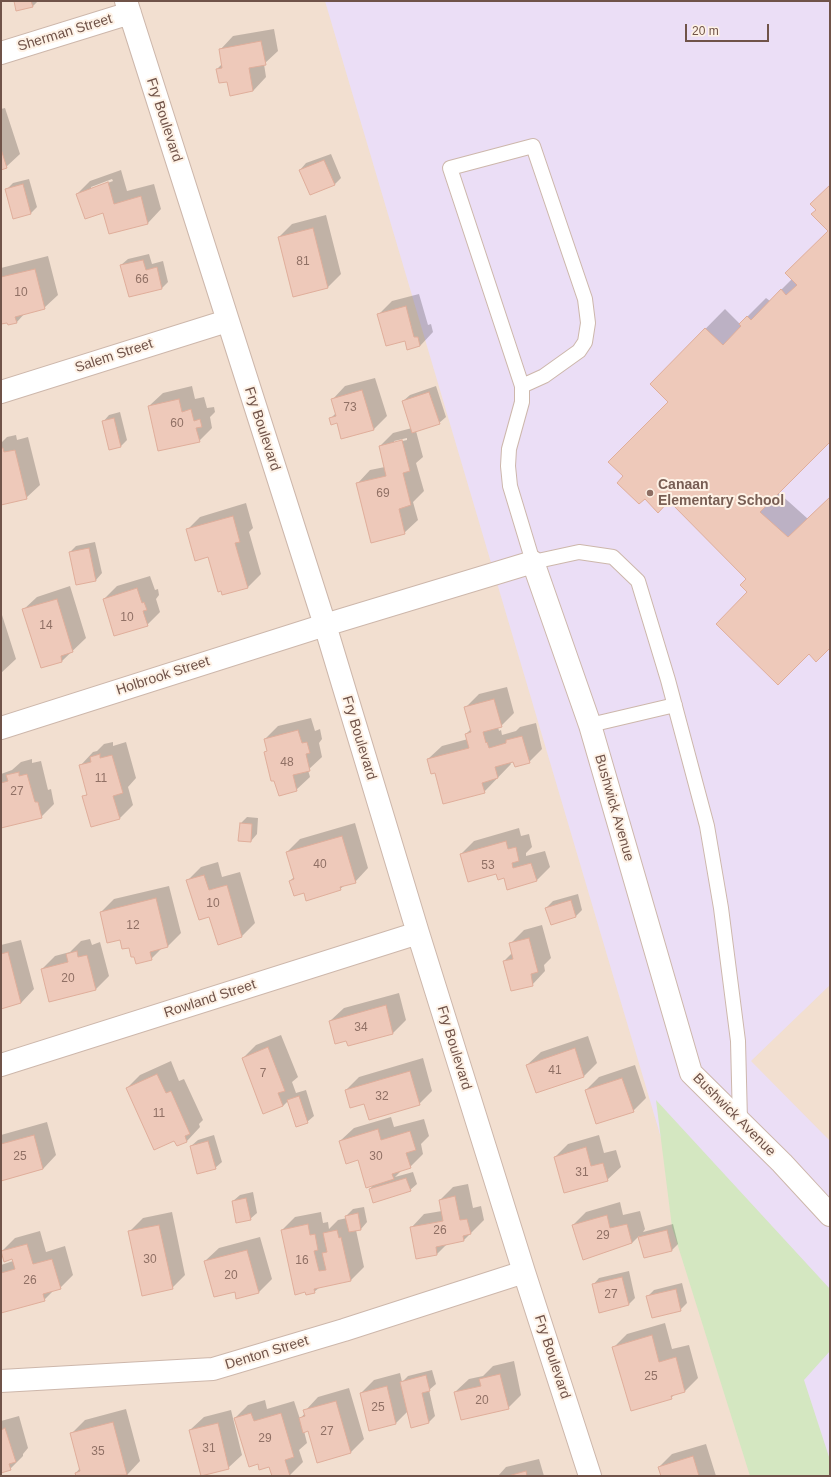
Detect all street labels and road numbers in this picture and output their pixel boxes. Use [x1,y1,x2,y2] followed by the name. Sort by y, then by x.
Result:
[16,11,114,55] street label: Sherman Street
[143,76,185,164] street label: Fry Boulevard
[73,336,155,376] street label: Salem Street
[241,385,283,473] street label: Fry Boulevard
[114,653,212,699] street label: Holbrook Street
[338,694,380,782] street label: Fry Boulevard
[591,753,637,863] street label: Bushwick Avenue
[162,976,258,1022] street label: Rowland Street
[433,1004,475,1092] street label: Fry Boulevard
[689,1070,779,1160] street label: Bushwick Avenue
[531,1313,573,1401] street label: Fry Boulevard
[223,1332,311,1374] street label: Denton Street

